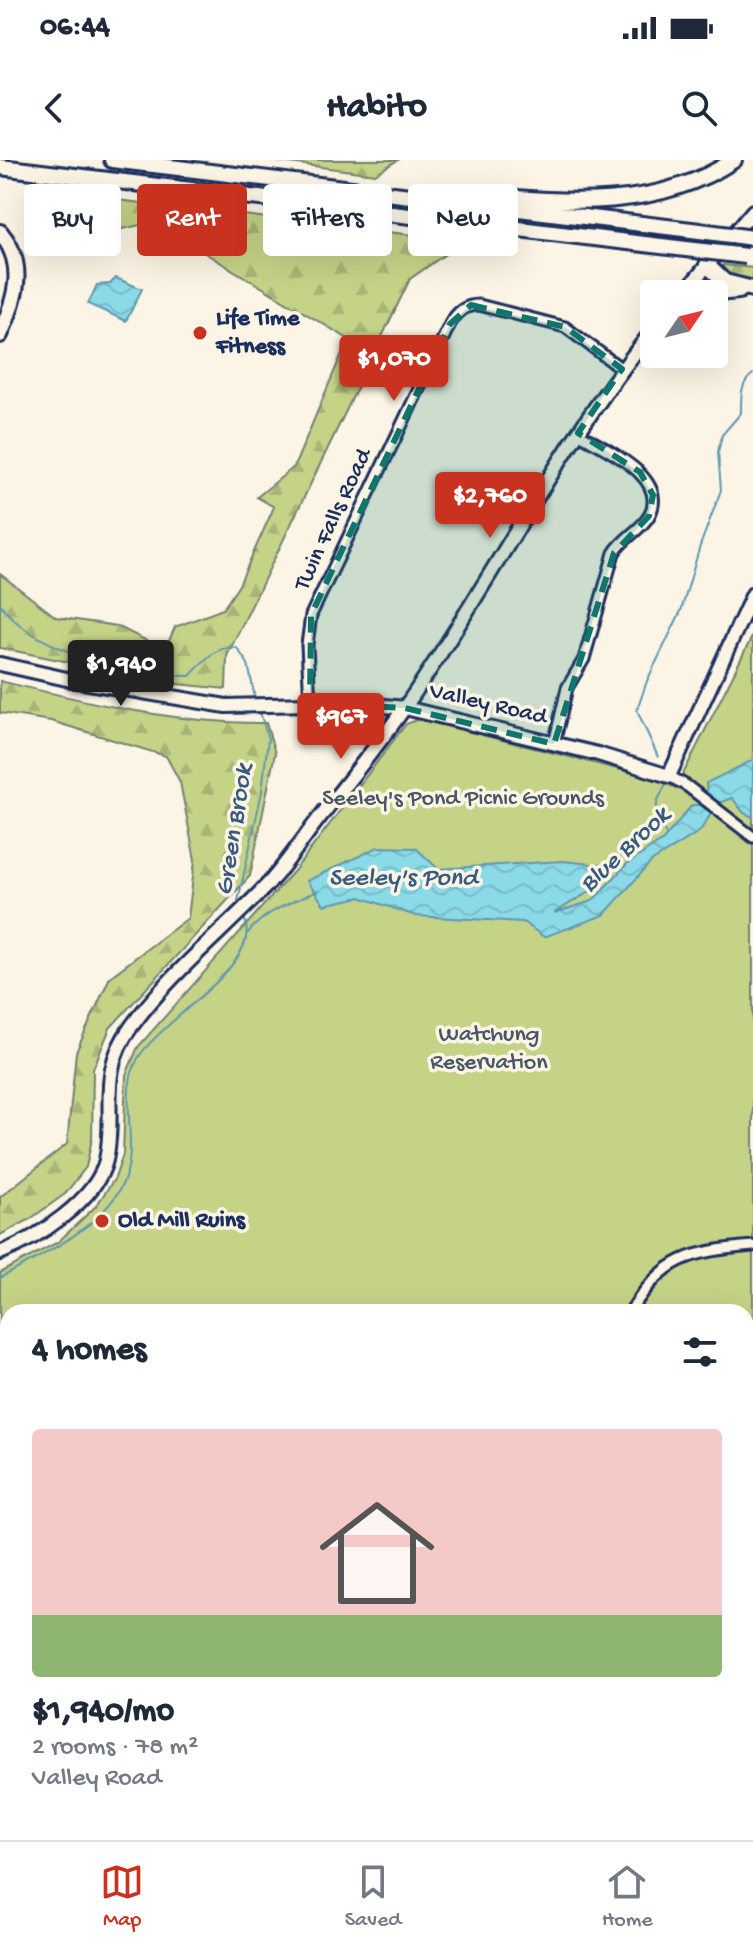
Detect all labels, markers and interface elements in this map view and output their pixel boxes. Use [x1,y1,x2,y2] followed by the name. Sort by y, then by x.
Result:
[40,11,110,46] text: 06:44
[32,86,76,130] icon: back
[677,86,721,130] icon: search
[326,87,427,130] text: Habito
[24,184,121,256] chip: Buy
[137,184,247,256] chip: Rent
[263,184,392,256] chip: Filters
[408,184,518,256] chip: New
[640,280,728,368] north arrow
[640,280,728,368] map controls
[215,305,301,362] place label: Life Time Fitness
[191,324,209,342] marker: Life Time Fitness
[329,335,459,403] pin: $1,070
[357,345,431,376] text: $1,070
[288,443,380,597] street label: Twin Falls Road
[425,472,555,540] pin: $2,760
[453,482,527,513] text: $2,760
[56,640,186,708] pin: $1,940
[86,650,156,681] text: $1,940
[426,677,551,733] street label: Valley Road
[294,693,388,761] pin: $967
[315,703,367,734] text: $967
[210,760,262,898] water label: Green Brook
[322,785,605,814] park label: Seeley's Pond Picnic Grounds
[575,800,679,900] water label: Blue Brook
[329,864,480,895] water label: Seeley's Pond
[430,1021,548,1078] park label: Watchung Reservation
[118,1207,246,1236] place label: Old Mill Ruins
[93,1212,111,1230] marker: Old Mill Ruins
[678,1330,722,1374] icon: filters
[32,1332,146,1372] text: 4 homes
[305,1481,449,1625] icon: home
[32,1693,174,1733] text: $1,940/mo
[32,1733,198,1764] text: 2 rooms · 78 m²
[32,1764,162,1795] text: Valley Road
[100,1860,144,1934] tab: Map
[345,1860,401,1934] tab: Saved
[602,1860,653,1934] tab: Home

